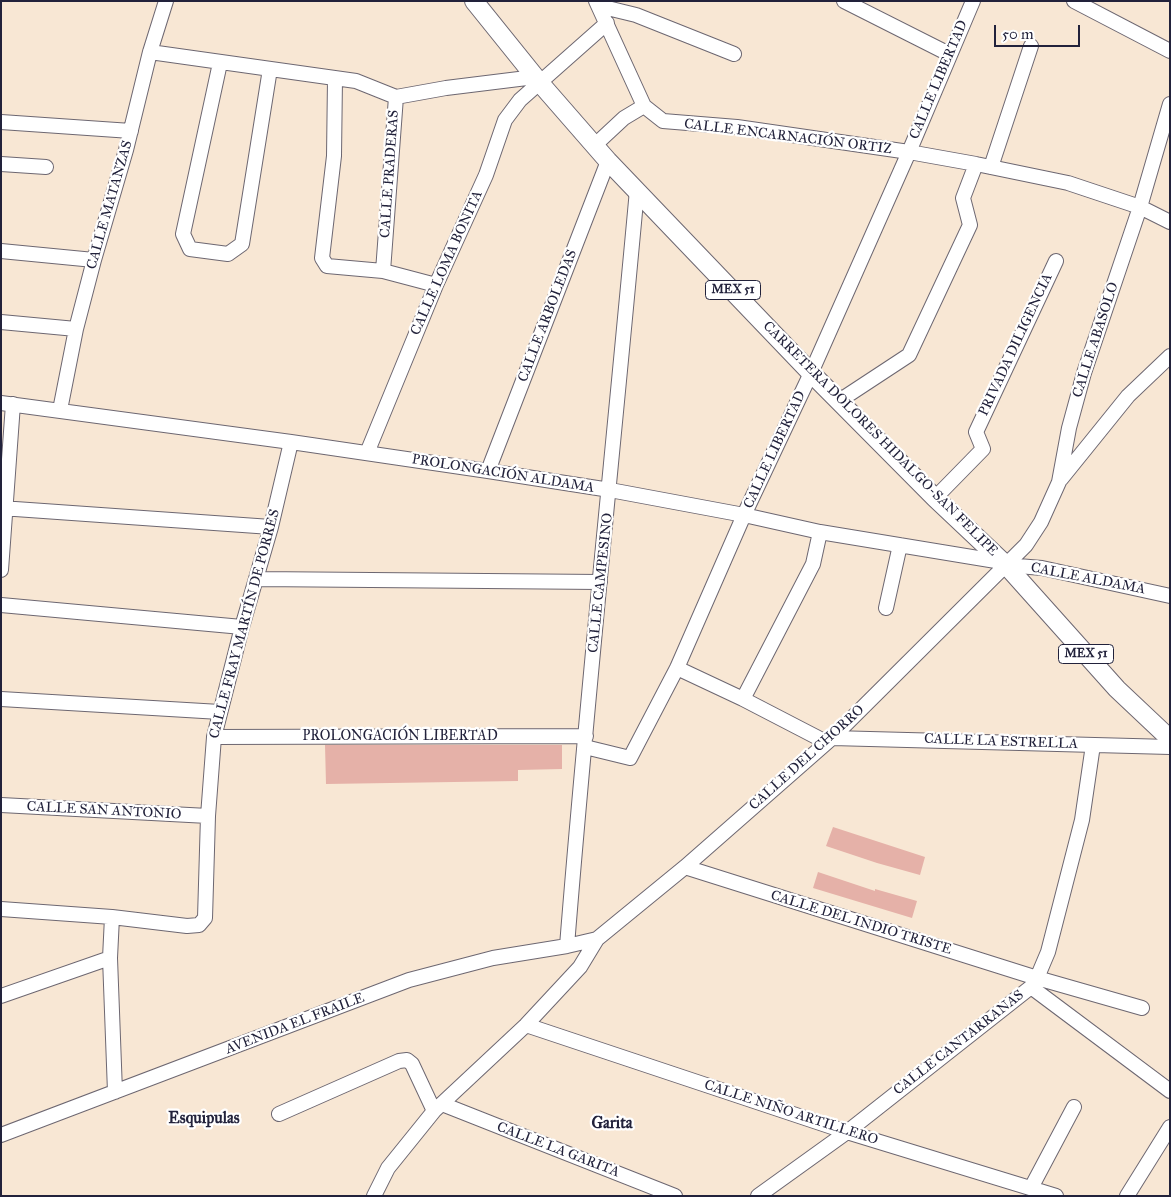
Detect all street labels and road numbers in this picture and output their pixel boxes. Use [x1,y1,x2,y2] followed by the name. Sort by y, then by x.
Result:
[906,18,972,142] street label: CALLE LIBERTAD
[377,109,403,239] street label: CALLE PRADERAS
[683,116,893,158] street label: CALLE ENCARNACIÓN ORTIZ
[84,139,136,271] street label: CALLE MATANZAS
[407,188,487,338] street label: CALLE LOMA BONITA
[515,247,581,385] street label: CALLE ARBOLEDAS
[976,271,1056,419] street label: PRIVADA DILIGENCIA
[706,280,760,300] road number: MEX 51
[1069,280,1123,400] street label: CALLE ABASOLO
[759,318,1001,560] street label: CARRETERA DOLORES HIDALGO-SAN FELIPE
[740,389,810,511] street label: CALLE LIBERTAD
[411,451,595,497] street label: PROLONGACIÓN ALDAMA
[206,507,284,741] street label: CALLE FRAY MARTÍN DE PORRES
[585,512,617,654] street label: CALLE CAMPESINO
[1029,560,1147,598] street label: CALLE ALDAMA
[1058,644,1114,664] road number: MEX 51
[746,702,868,814] street label: CALLE DEL CHORRO
[302,729,498,745] street label: PROLONGACIÓN LIBERTAD
[924,731,1078,753] street label: CALLE LA ESTRELLA
[26,799,182,823] street label: CALLE SAN ANTONIO
[769,887,953,959] street label: CALLE DEL INDIO TRISTE
[891,987,1027,1099] street label: CALLE CANTARRANAS
[223,990,367,1058] street label: AVENIDA EL FRAILE
[702,1077,880,1149] street label: CALLE NIÑO ARTILLERO
[494,1119,622,1181] street label: CALLE LA GARITA

